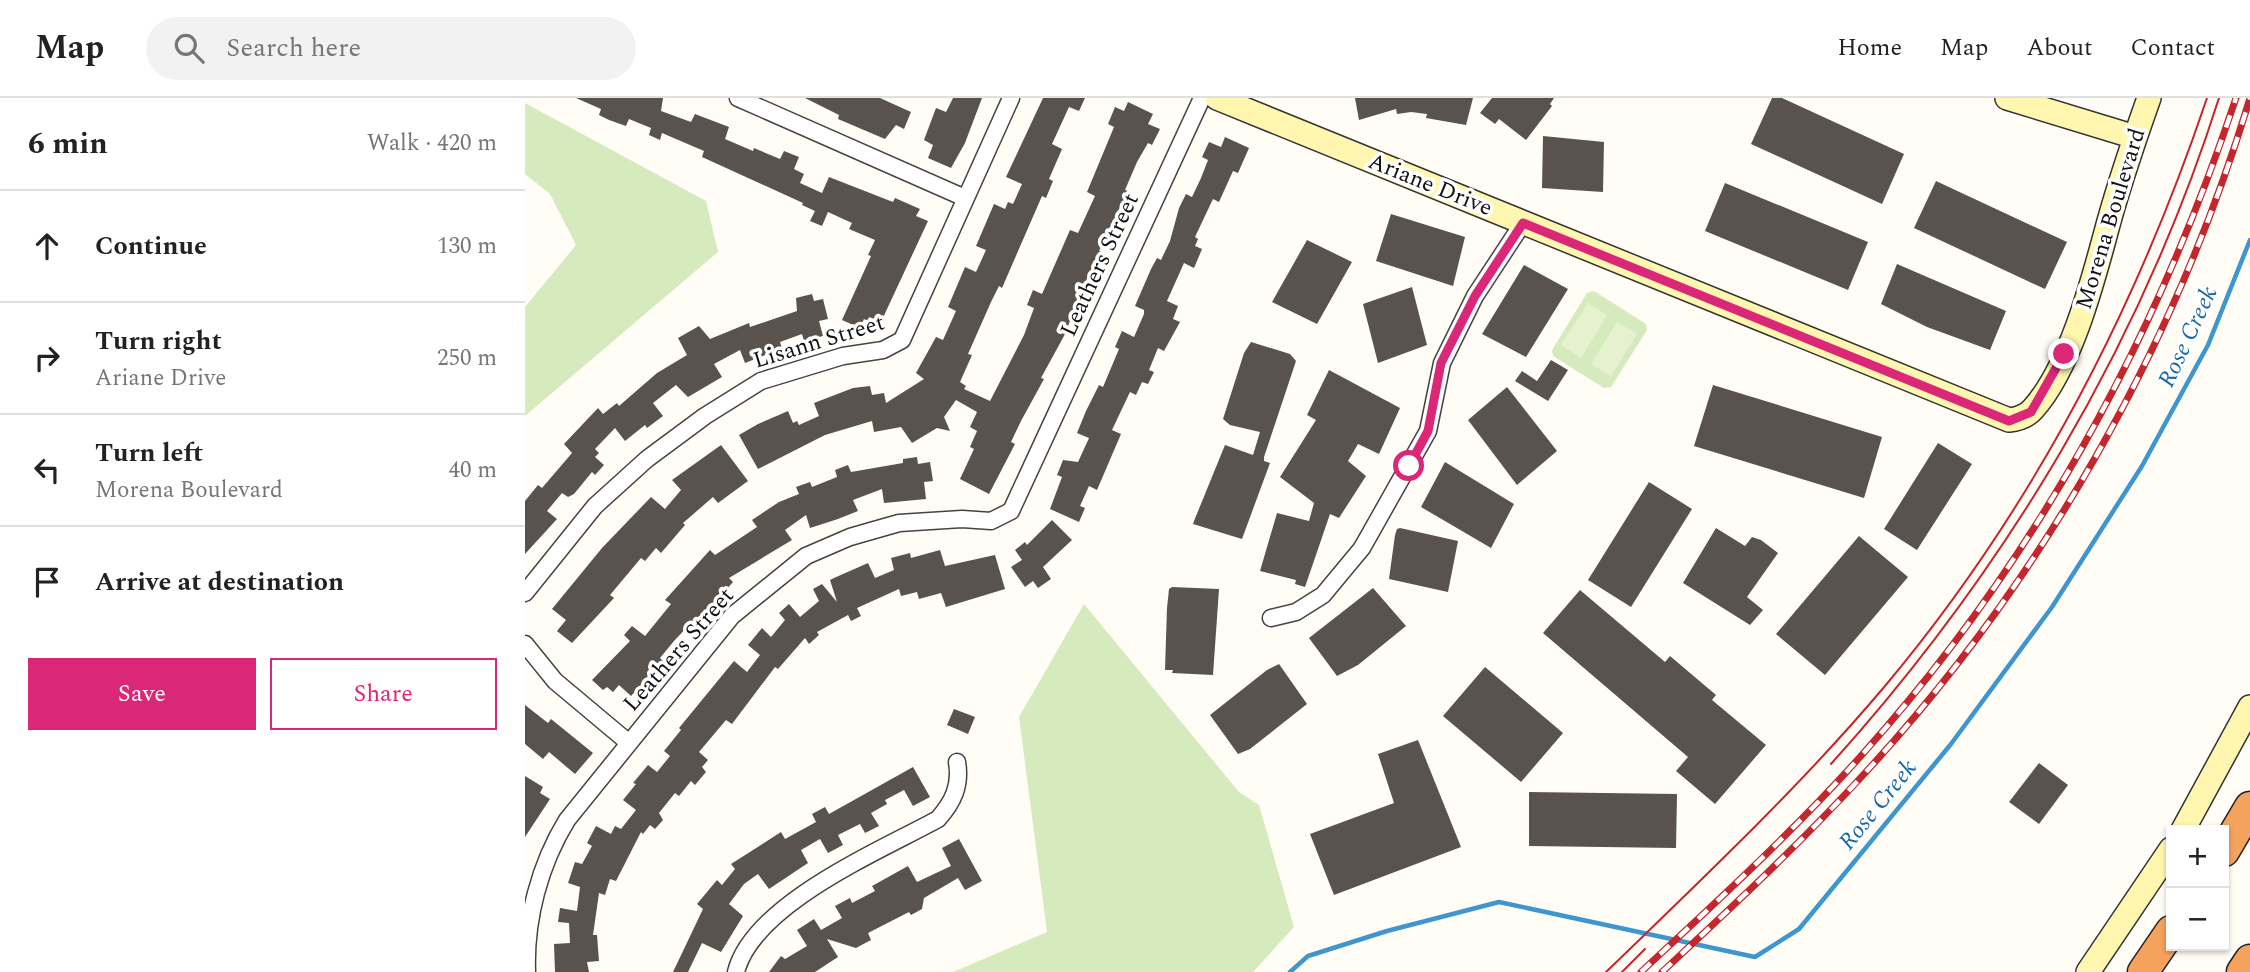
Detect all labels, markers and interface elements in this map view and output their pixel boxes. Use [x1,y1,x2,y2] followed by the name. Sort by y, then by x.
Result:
[146,17,636,80] search box
[35,23,104,73] text: Map
[226,28,361,68] text: Search here
[170,29,208,67] icon: search
[1837,30,1902,66] text: Home
[1940,30,1988,66] text: Map
[2026,30,2092,66] text: About
[2130,30,2215,66] text: Contact
[28,121,108,167] text: 6 min
[2067,124,2155,314] street label: Morena Boulevard
[367,126,497,161] text: Walk · 420 m
[1363,144,1497,226] street label: Ariane Drive
[1051,187,1149,343] street label: Leathers Street
[95,226,207,266] text: Continue
[28,227,66,265] icon: ahead
[437,229,497,264] text: 130 m
[2149,281,2227,393] water label: Rose Creek
[749,305,889,379] street label: Lisann Street
[95,321,222,361] text: Turn right
[2048,338,2079,369] route end
[28,339,66,377] icon: right
[437,341,497,376] text: 250 m
[95,361,226,396] text: Ariane Drive
[95,433,203,473] text: Turn left
[1393,450,1424,481] route start
[28,451,66,489] icon: left
[448,453,497,488] text: 40 m
[95,473,283,508] text: Morena Boulevard
[95,562,344,602] text: Arrive at destination
[28,563,66,601] icon: arrive
[615,580,743,720] street label: Leathers Street
[28,658,256,730] button: Save
[270,658,497,730] button: Share
[1830,752,1926,858] water label: Rose Creek
[2166,825,2229,951] map controls
[2166,825,2229,888] button: +
[2166,888,2229,951] button: −

